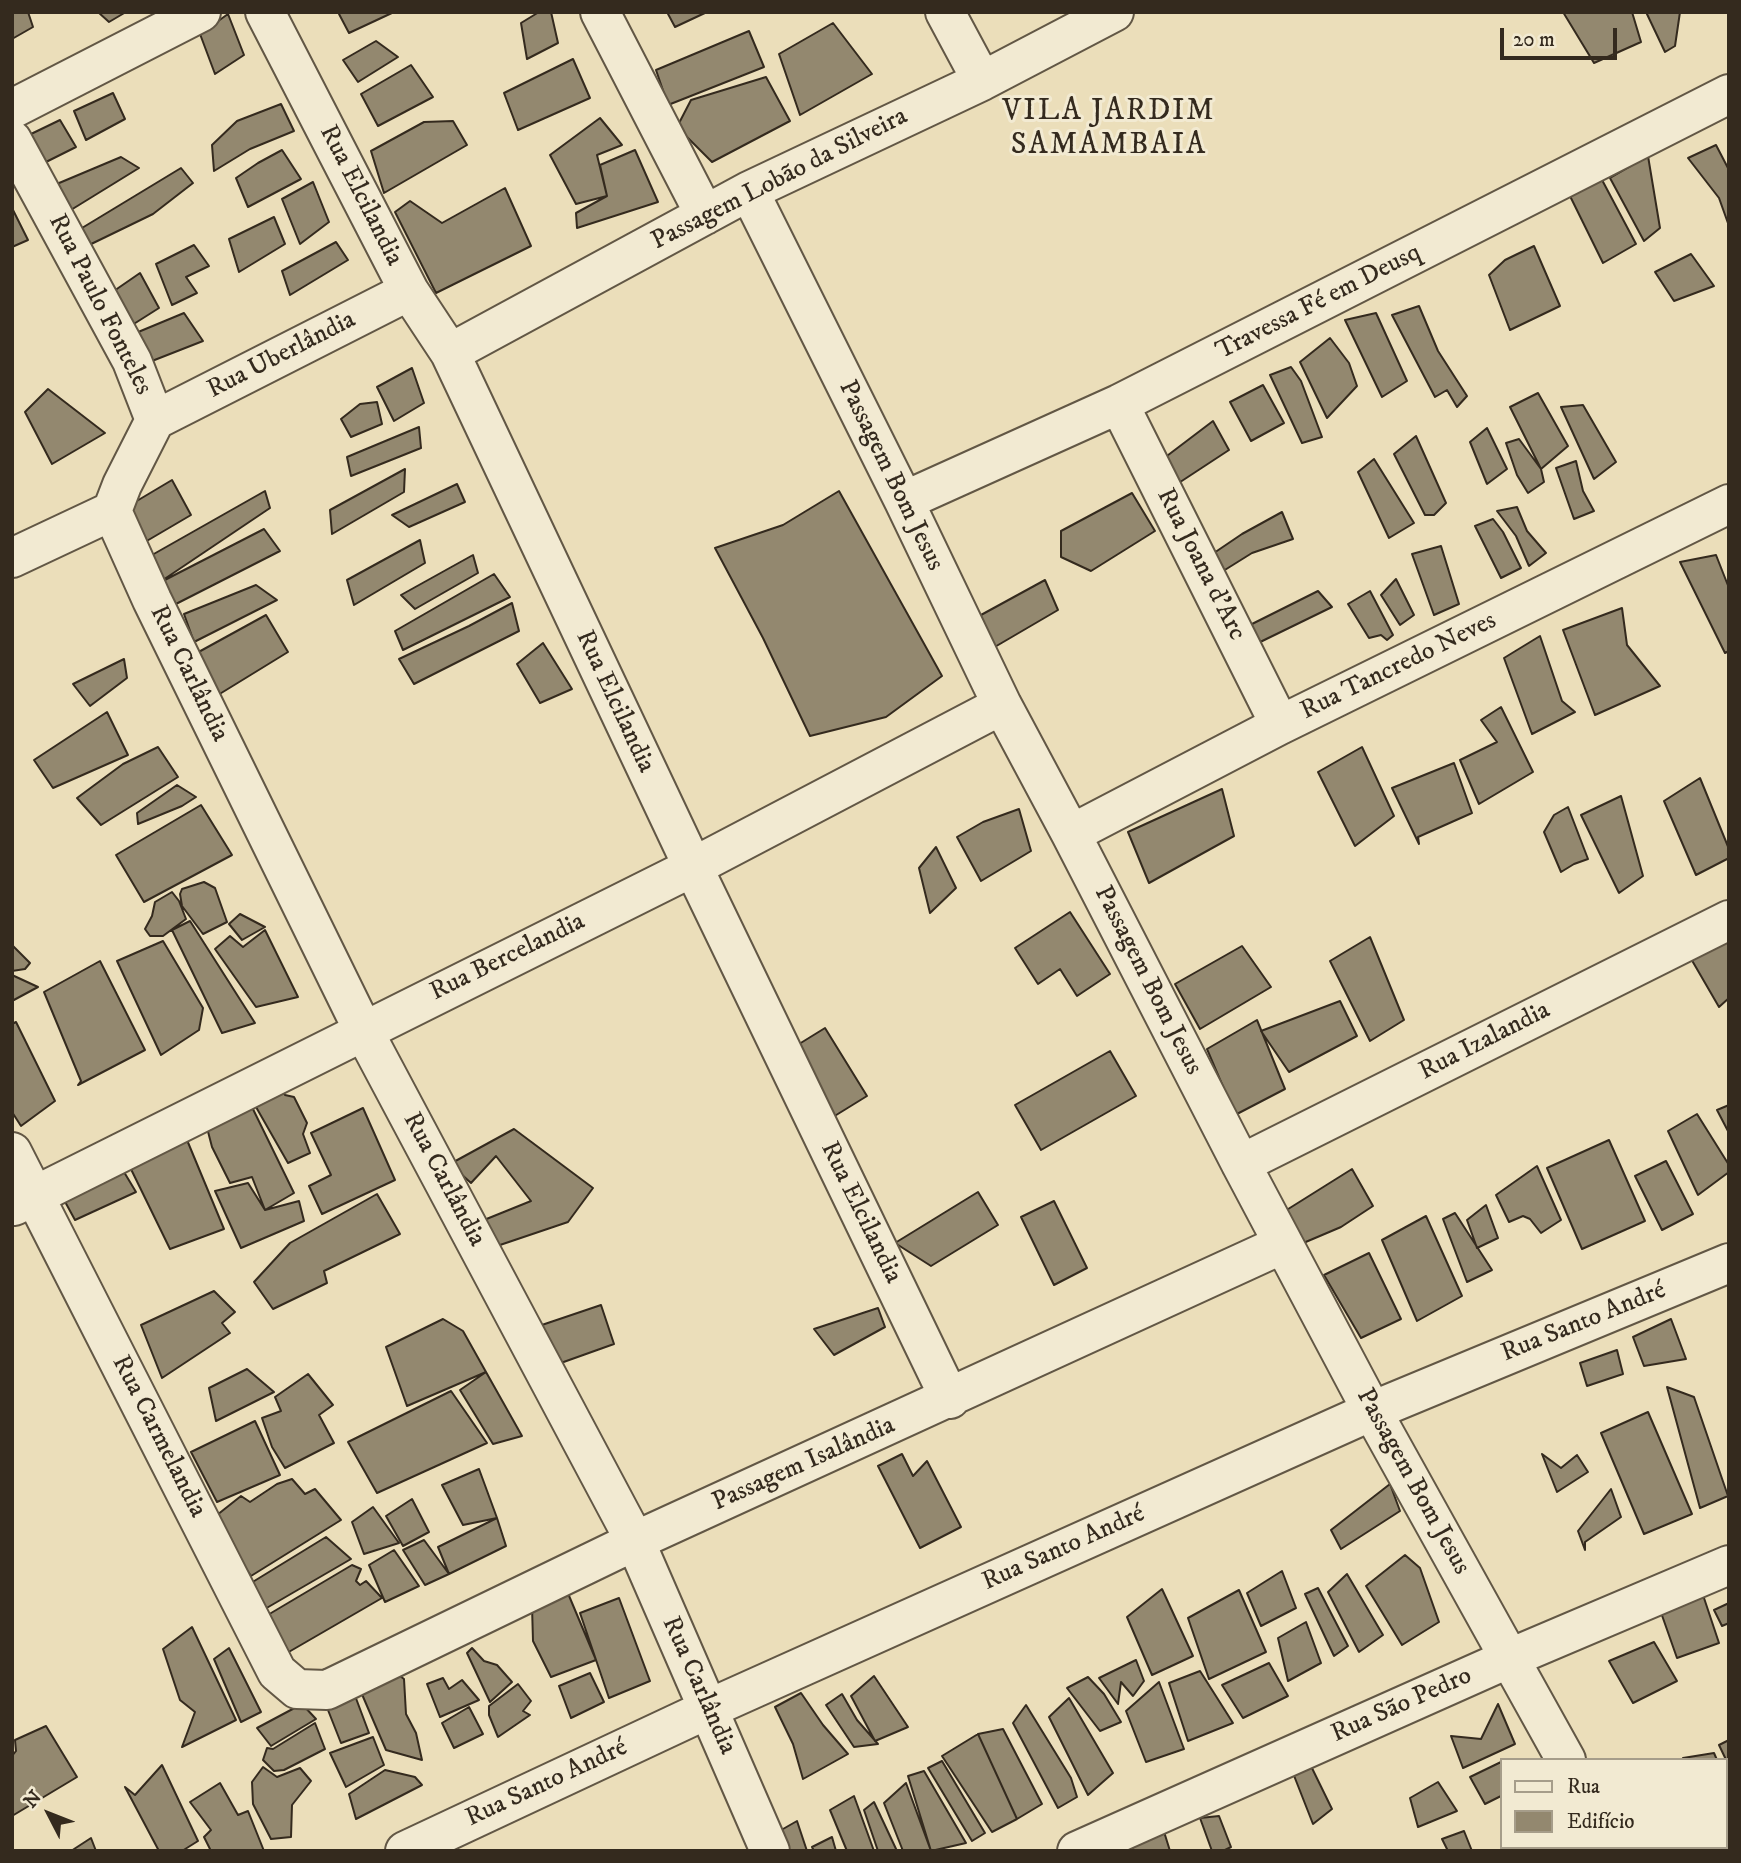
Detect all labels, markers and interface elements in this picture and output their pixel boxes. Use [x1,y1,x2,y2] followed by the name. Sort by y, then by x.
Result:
[1503,14,1620,58] scale bar
[1513,27,1555,53] text: 20 m
[1004,95,1214,166] district label: VILA JARDIM SAMAMBAIA
[647,102,913,258] street label: Passagem Lobão da Silveira
[311,120,409,272] street label: Rua Elcilandia
[40,209,158,401] street label: Rua Paulo Fonteles
[1211,238,1427,368] street label: Travessa Fé em Deusq
[203,305,361,407] street label: Rua Uberlândia
[830,376,950,576] street label: Passagem Bom Jesus
[1148,484,1252,646] street label: Rua Joana d'Arc
[142,601,234,747] street label: Rua Carlândia
[1296,606,1502,728] street label: Rua Tancredo Neves
[567,626,661,778] street label: Rua Elcilandia
[1086,881,1208,1081] street label: Passagem Bom Jesus
[426,907,590,1009] street label: Rua Bercelandia
[1414,996,1556,1088] street label: Rua Izalandia
[395,1108,491,1252] street label: Rua Carlândia
[812,1137,908,1289] street label: Rua Elcilandia
[1497,1276,1671,1370] street label: Rua Santo André
[104,1351,212,1523] street label: Rua Carmelandia
[1348,1384,1476,1580] street label: Passagem Bom Jesus
[708,1411,900,1519] street label: Passagem Isalândia
[978,1499,1150,1599] street label: Rua Santo André
[654,1612,742,1760] street label: Rua Carlândia
[1327,1661,1477,1751] street label: Rua São Pedro
[461,1733,633,1835] street label: Rua Santo André
[1500,1758,1727,1849] legend
[1567,1774,1600,1800] text: Rua
[14,1779,84,1849] north arrow
[19,1786,47,1813] text: N
[1567,1809,1635,1835] text: Edifício

